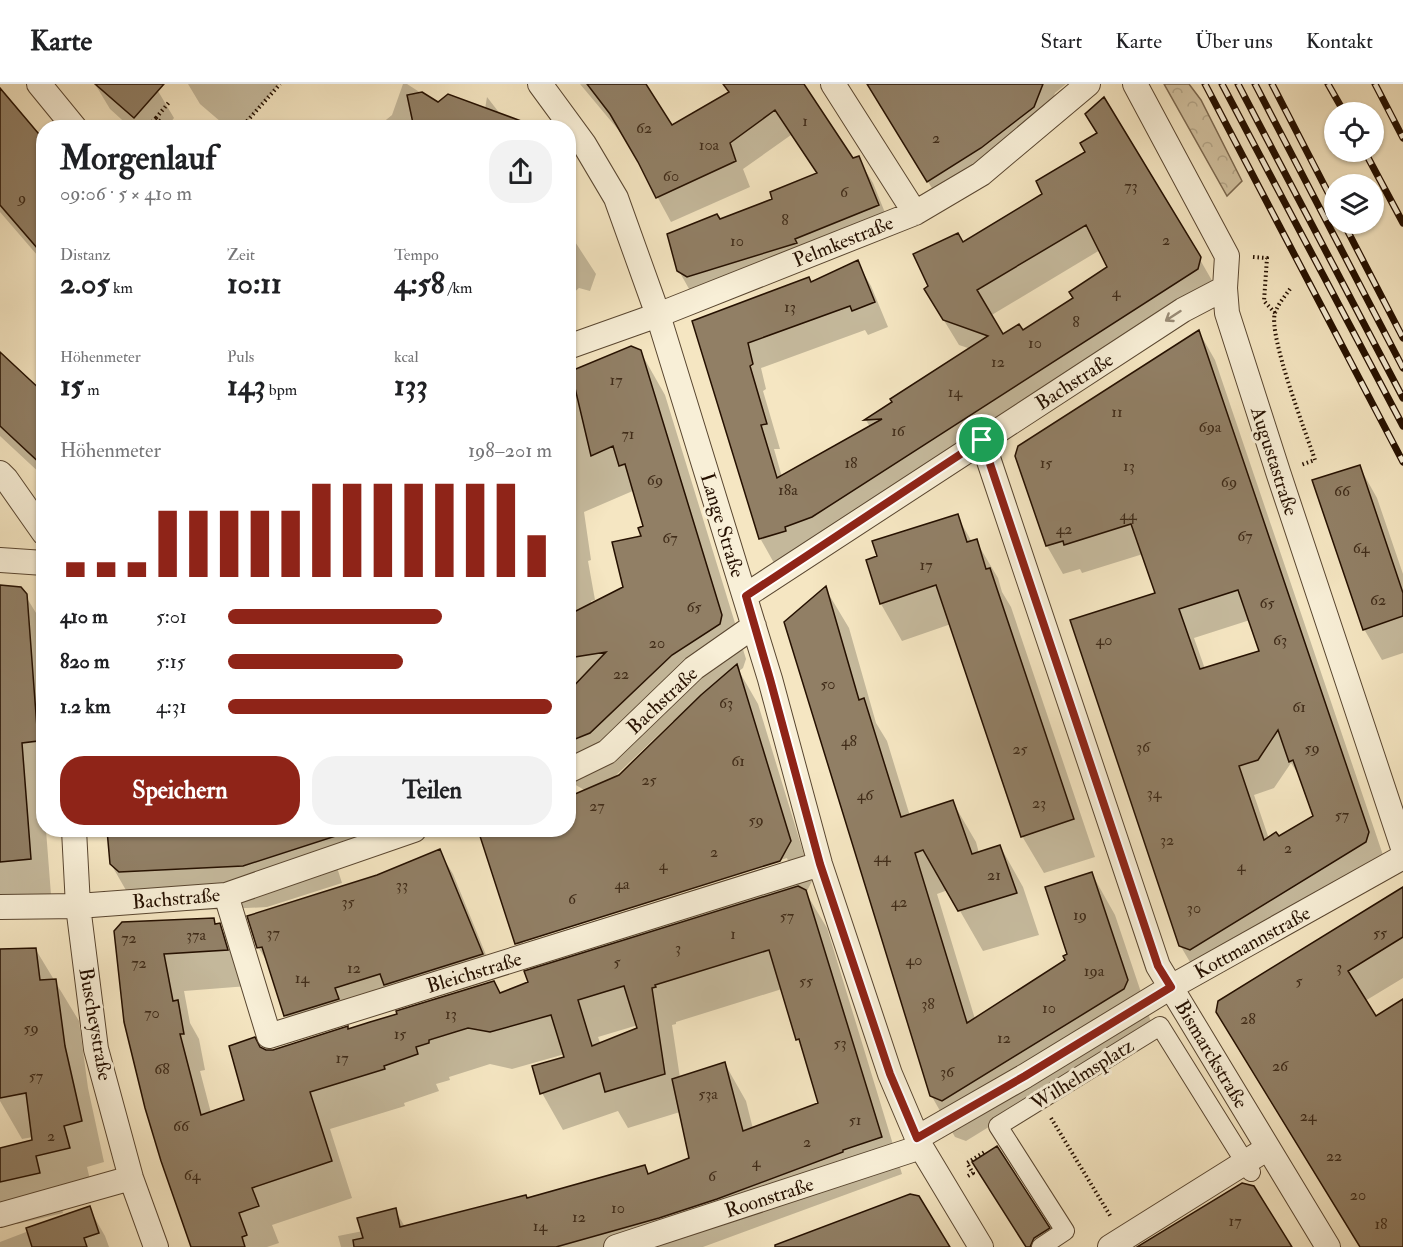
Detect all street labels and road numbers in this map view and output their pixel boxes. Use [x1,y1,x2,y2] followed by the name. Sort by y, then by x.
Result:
[789,210,897,273] street label: Pelmkestraße
[1031,347,1118,416] street label: Bachstraße
[1245,403,1304,519] street label: Augustastraße
[695,470,750,580] street label: Lange Straße
[622,661,703,740] street label: Bachstraße
[131,882,221,915] street label: Bachstraße
[1190,900,1315,985] street label: Kottmannstraße
[423,946,525,999] street label: Bleichstraße
[73,966,118,1082] street label: Buscheystraße
[1169,996,1254,1113] street label: Bismarckstraße
[1025,1033,1139,1117] street label: Wilhelmsplatz
[722,1171,817,1224] street label: Roonstraße

